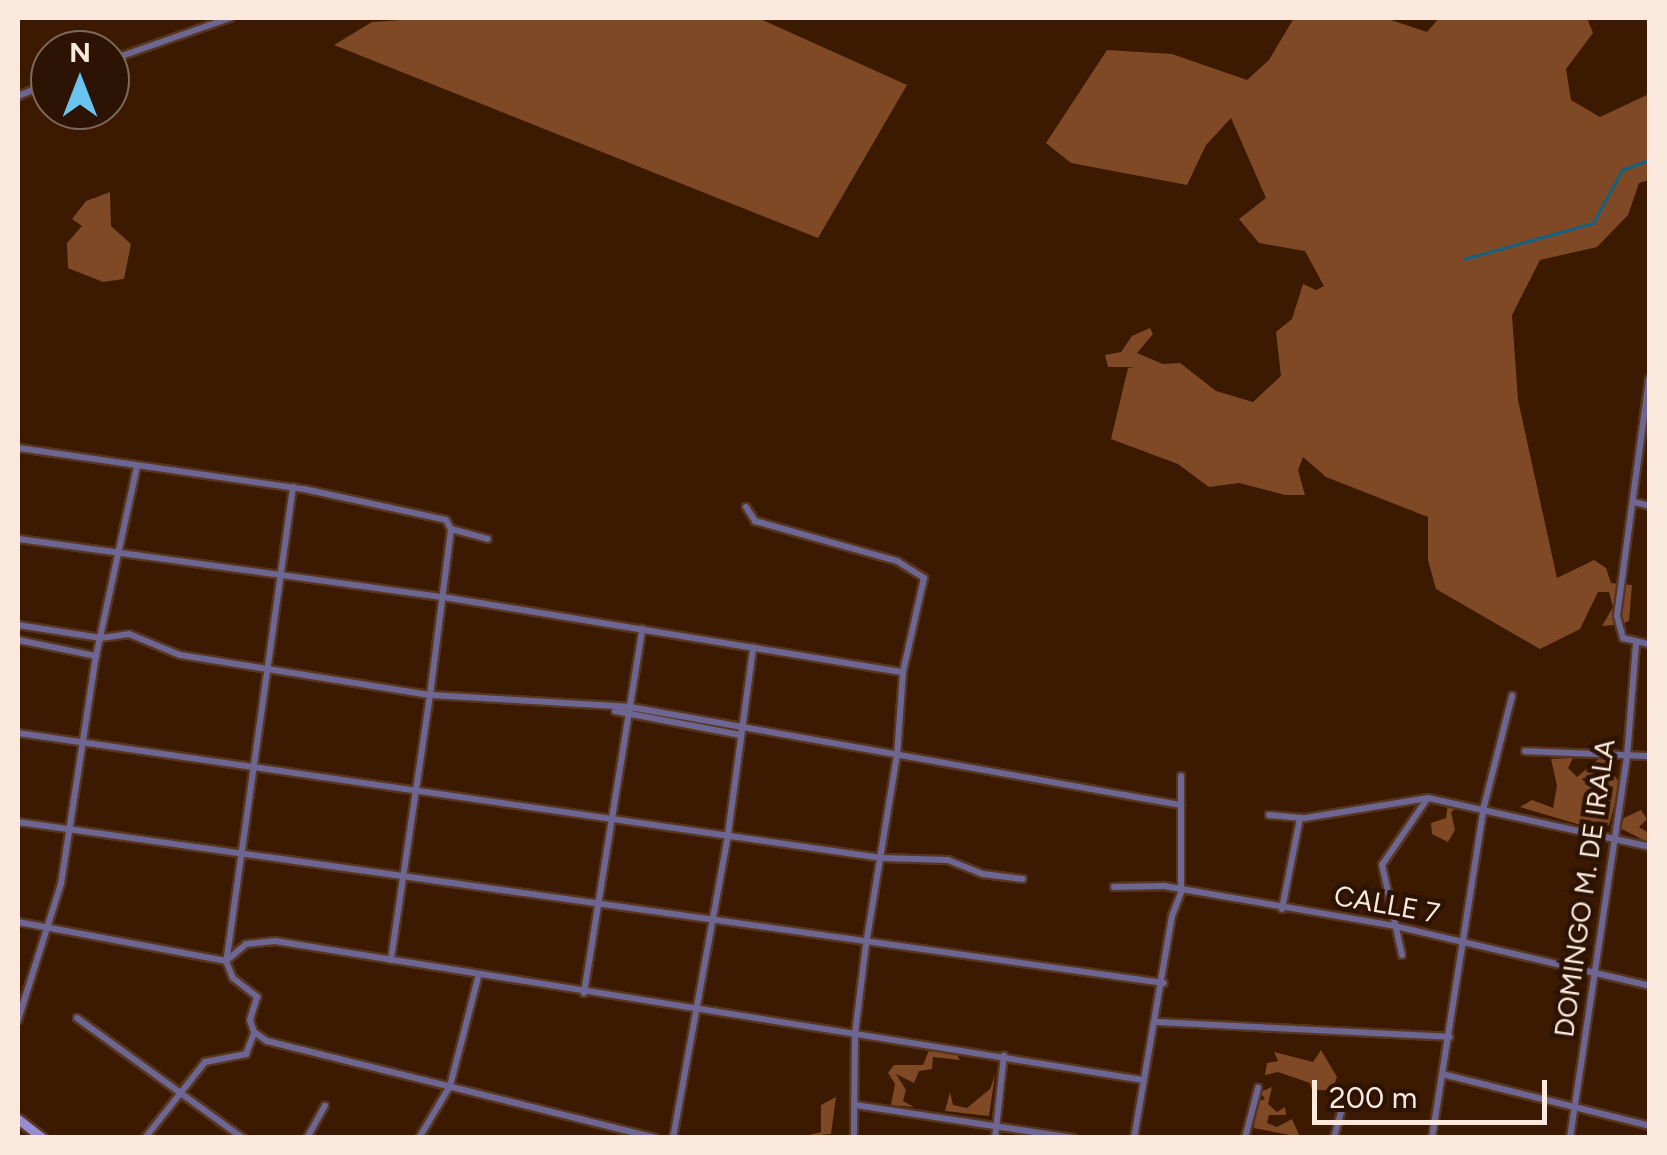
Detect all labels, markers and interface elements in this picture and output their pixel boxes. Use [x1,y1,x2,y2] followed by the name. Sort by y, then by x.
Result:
[30,30,130,130] north arrow
[69,35,91,69] text: N
[1546,737,1622,1039] street label: DOMINGO M. DE IRALA
[1331,878,1443,930] street label: CALLE 7
[1317,1060,1552,1122] scale bar
[1329,1079,1417,1116] text: 200 m

